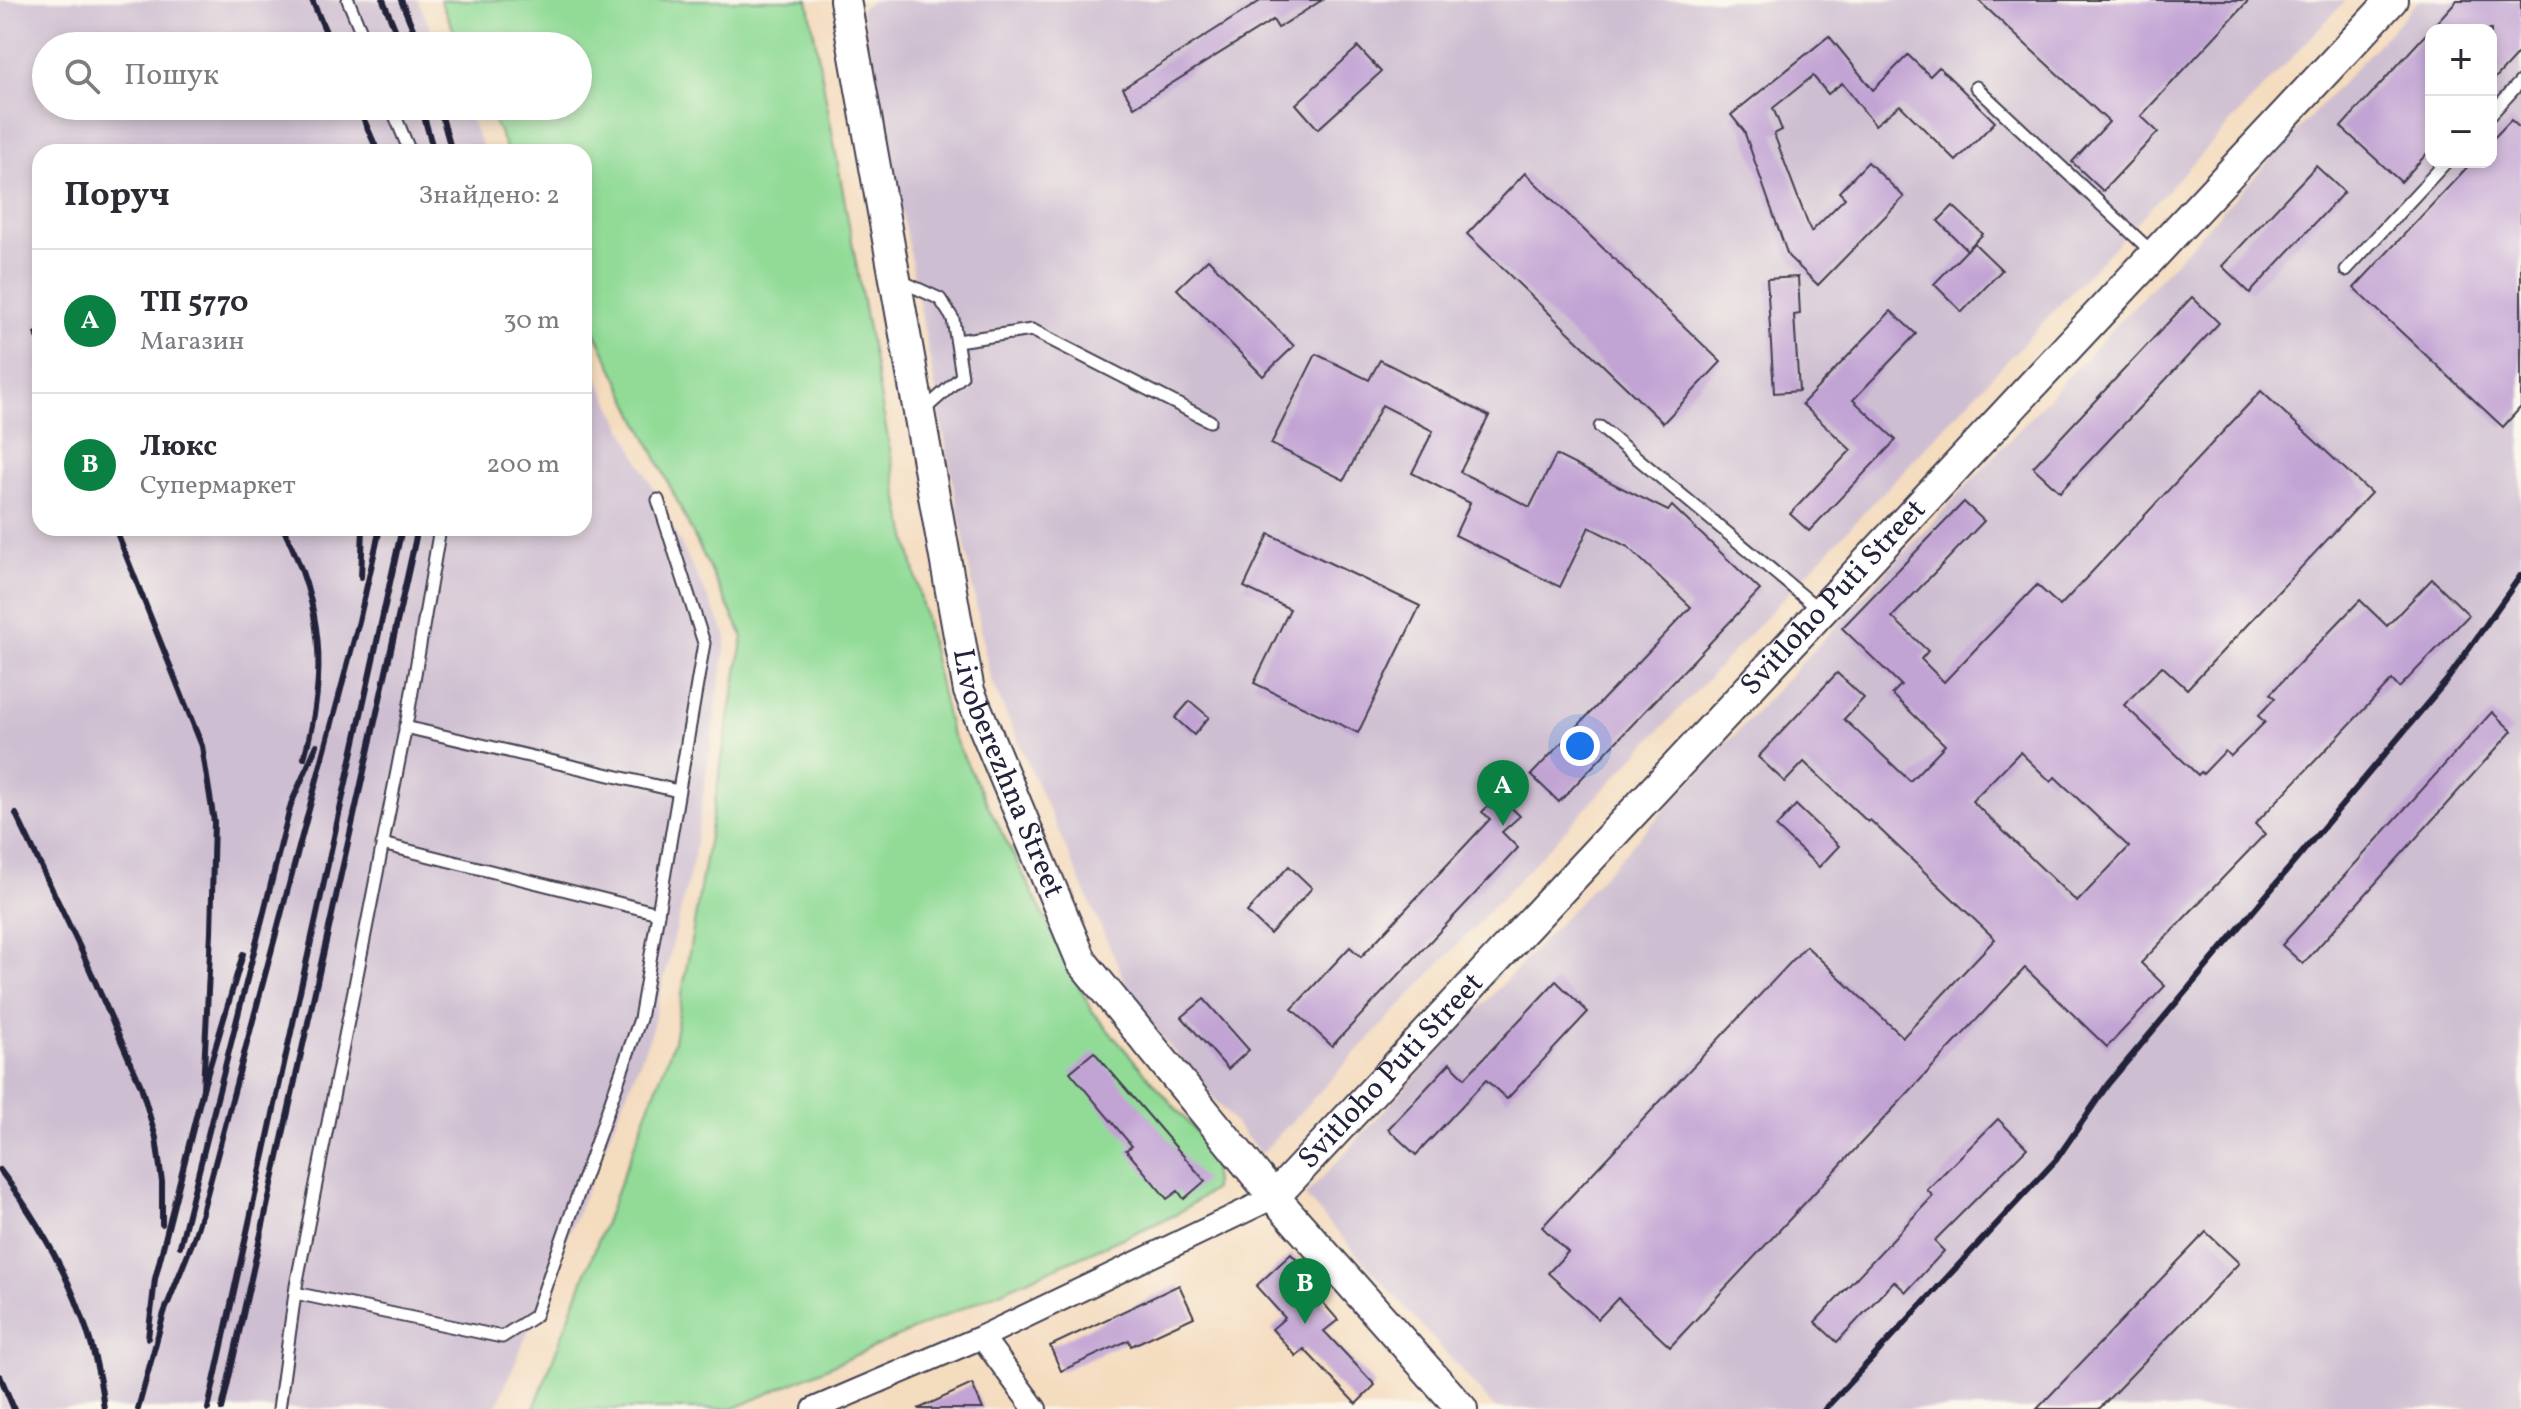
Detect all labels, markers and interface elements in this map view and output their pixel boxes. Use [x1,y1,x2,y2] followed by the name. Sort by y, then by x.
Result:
[2425,24,2497,168] map controls
[2425,24,2497,96] button: +
[32,32,592,120] search box
[60,54,104,98] icon: search
[124,55,219,97] text: Пошук
[2425,96,2497,168] button: −
[64,173,170,220] text: Поруч
[419,178,560,214] text: Знайдено: 2
[140,282,249,324] text: ТП 5770
[81,303,99,339] text: A
[503,303,560,339] text: 30 m
[140,324,244,360] text: Магазин
[140,426,217,468] text: Люкс
[81,447,99,483] text: B
[486,447,560,483] text: 200 m
[140,468,296,504] text: Супермаркет
[1731,490,1936,705] street label: Svitloho Puti Street
[941,645,1074,904] street label: Livoberezhna Street
[1560,726,1600,766] your location
[1477,760,1529,826] pin: A
[1289,964,1494,1179] street label: Svitloho Puti Street
[1279,1258,1331,1324] pin: B

